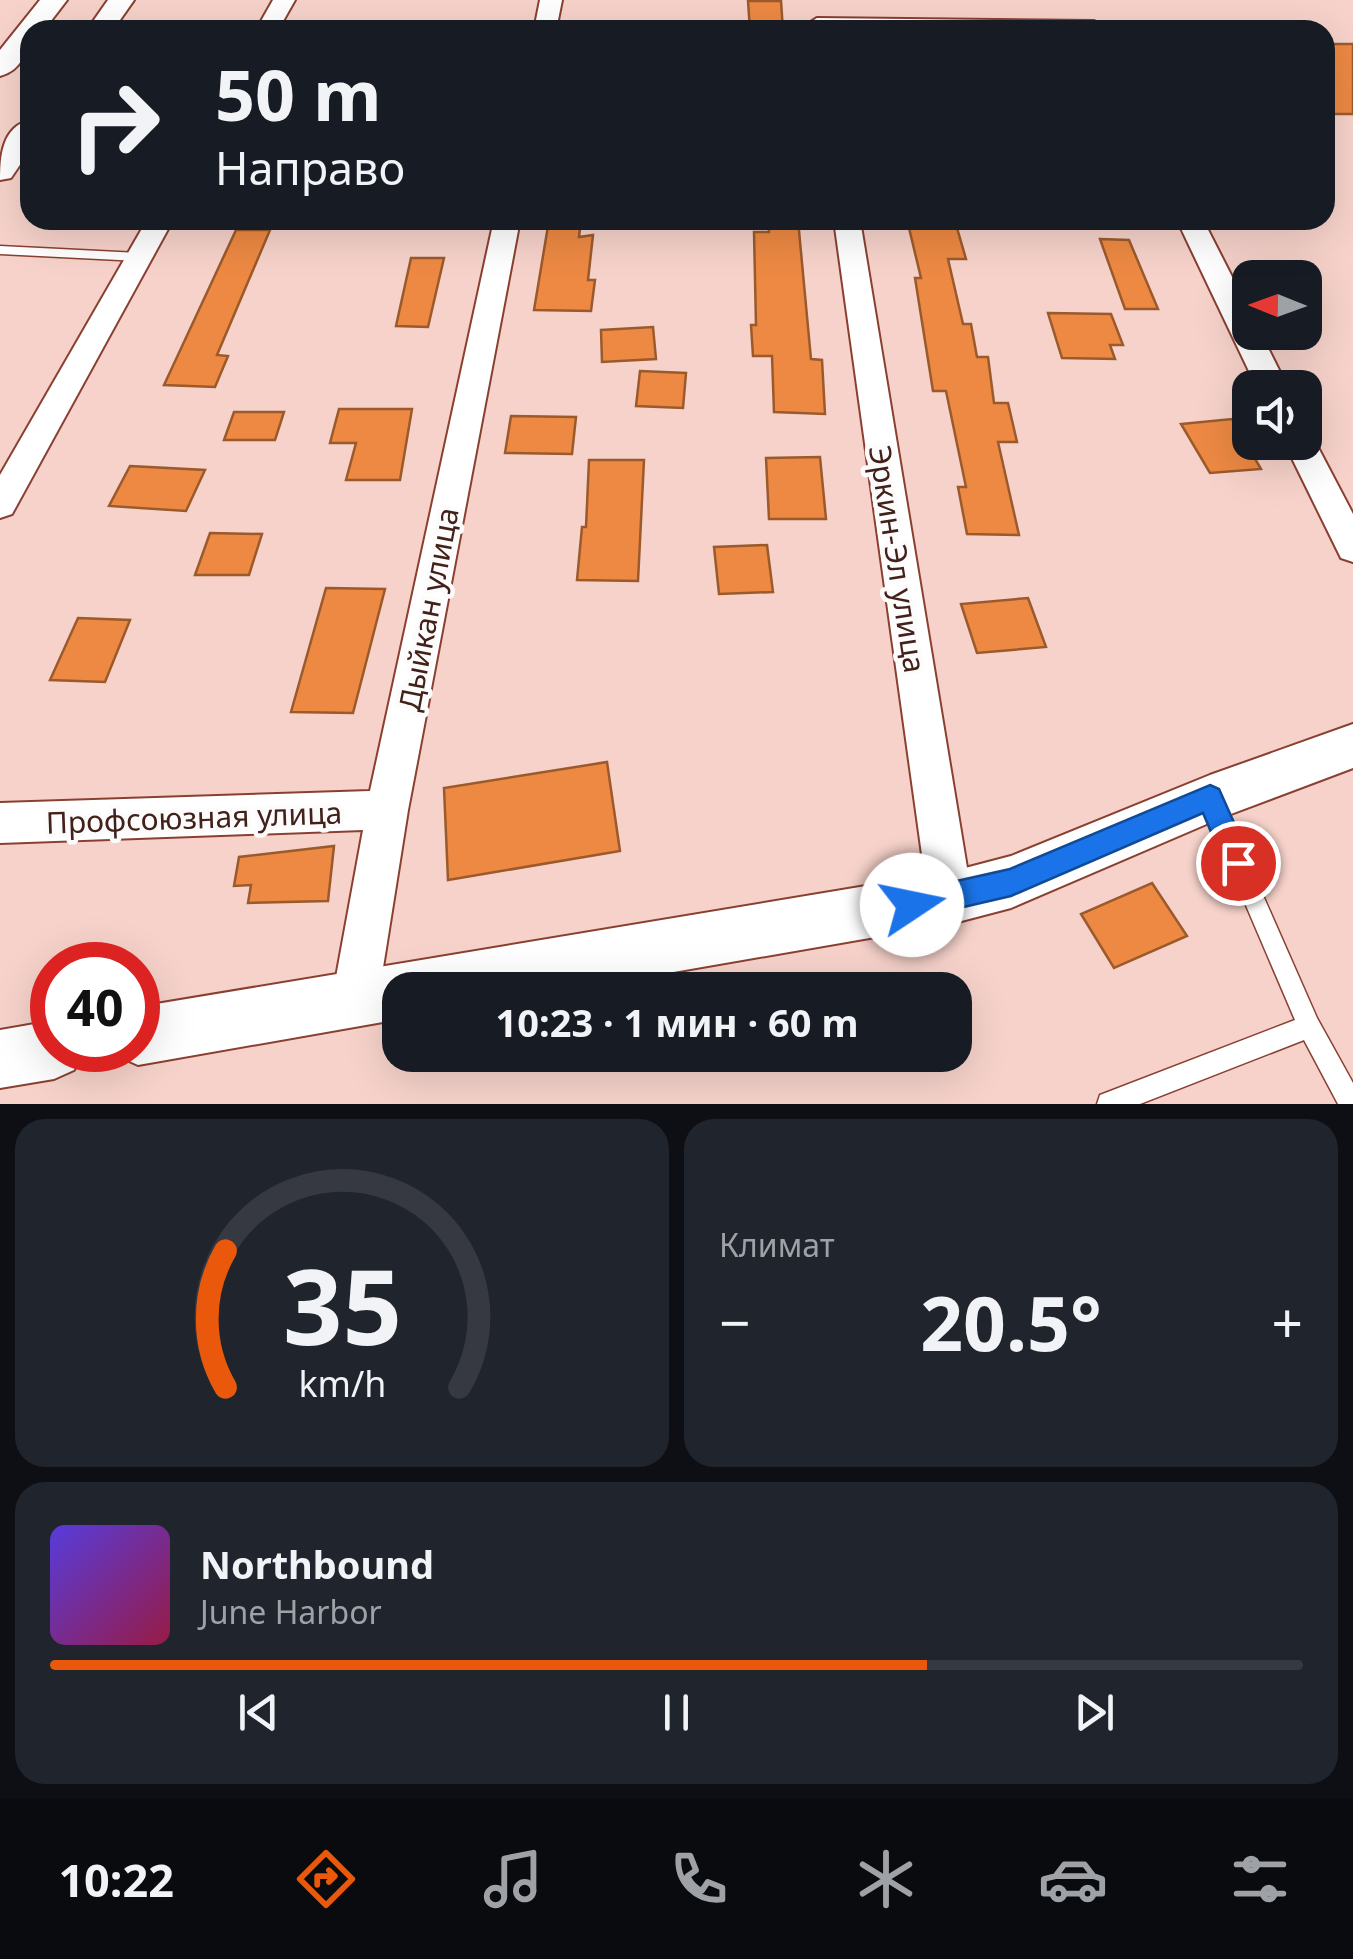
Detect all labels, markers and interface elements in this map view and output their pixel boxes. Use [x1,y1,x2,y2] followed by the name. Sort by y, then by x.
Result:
[215,46,382,142] text: 50 m
[50,60,180,190] icon: right
[215,137,405,198] text: Направо
[1232,260,1322,350] north arrow
[1232,260,1322,460] map controls
[1232,370,1322,460] button: sound
[860,442,936,676] street label: Эркин-Эл улица
[388,504,468,714] street label: Дыйкан улица
[45,791,343,843] street label: Профсоюзная улица
[1196,821,1281,906] pin
[1211,836,1266,891] icon: arrive
[860,853,964,957] position arrow
[30,942,160,1072] speed limit sign: 40
[496,996,858,1048] text: 10:23 · 1 мин · 60 m
[719,1223,835,1266] text: Климат
[283,1234,401,1375] text: 35
[920,1271,1102,1373] text: 20.5°
[719,1284,750,1359] text: −
[1272,1284,1303,1359] text: +
[298,1359,386,1407] text: km/h
[200,1538,434,1590] text: Northbound
[200,1590,382,1633] text: June Harbor
[231,1685,286,1740] icon: previous
[649,1685,704,1740] icon: pause
[1067,1685,1122,1740] icon: next
[291,1844,361,1914] icon: directions
[478,1844,548,1914] icon: music
[664,1844,734,1914] icon: phone
[851,1844,921,1914] icon: climate
[1038,1844,1108,1914] icon: car
[1225,1844,1295,1914] icon: filters
[58,1849,174,1910] text: 10:22

